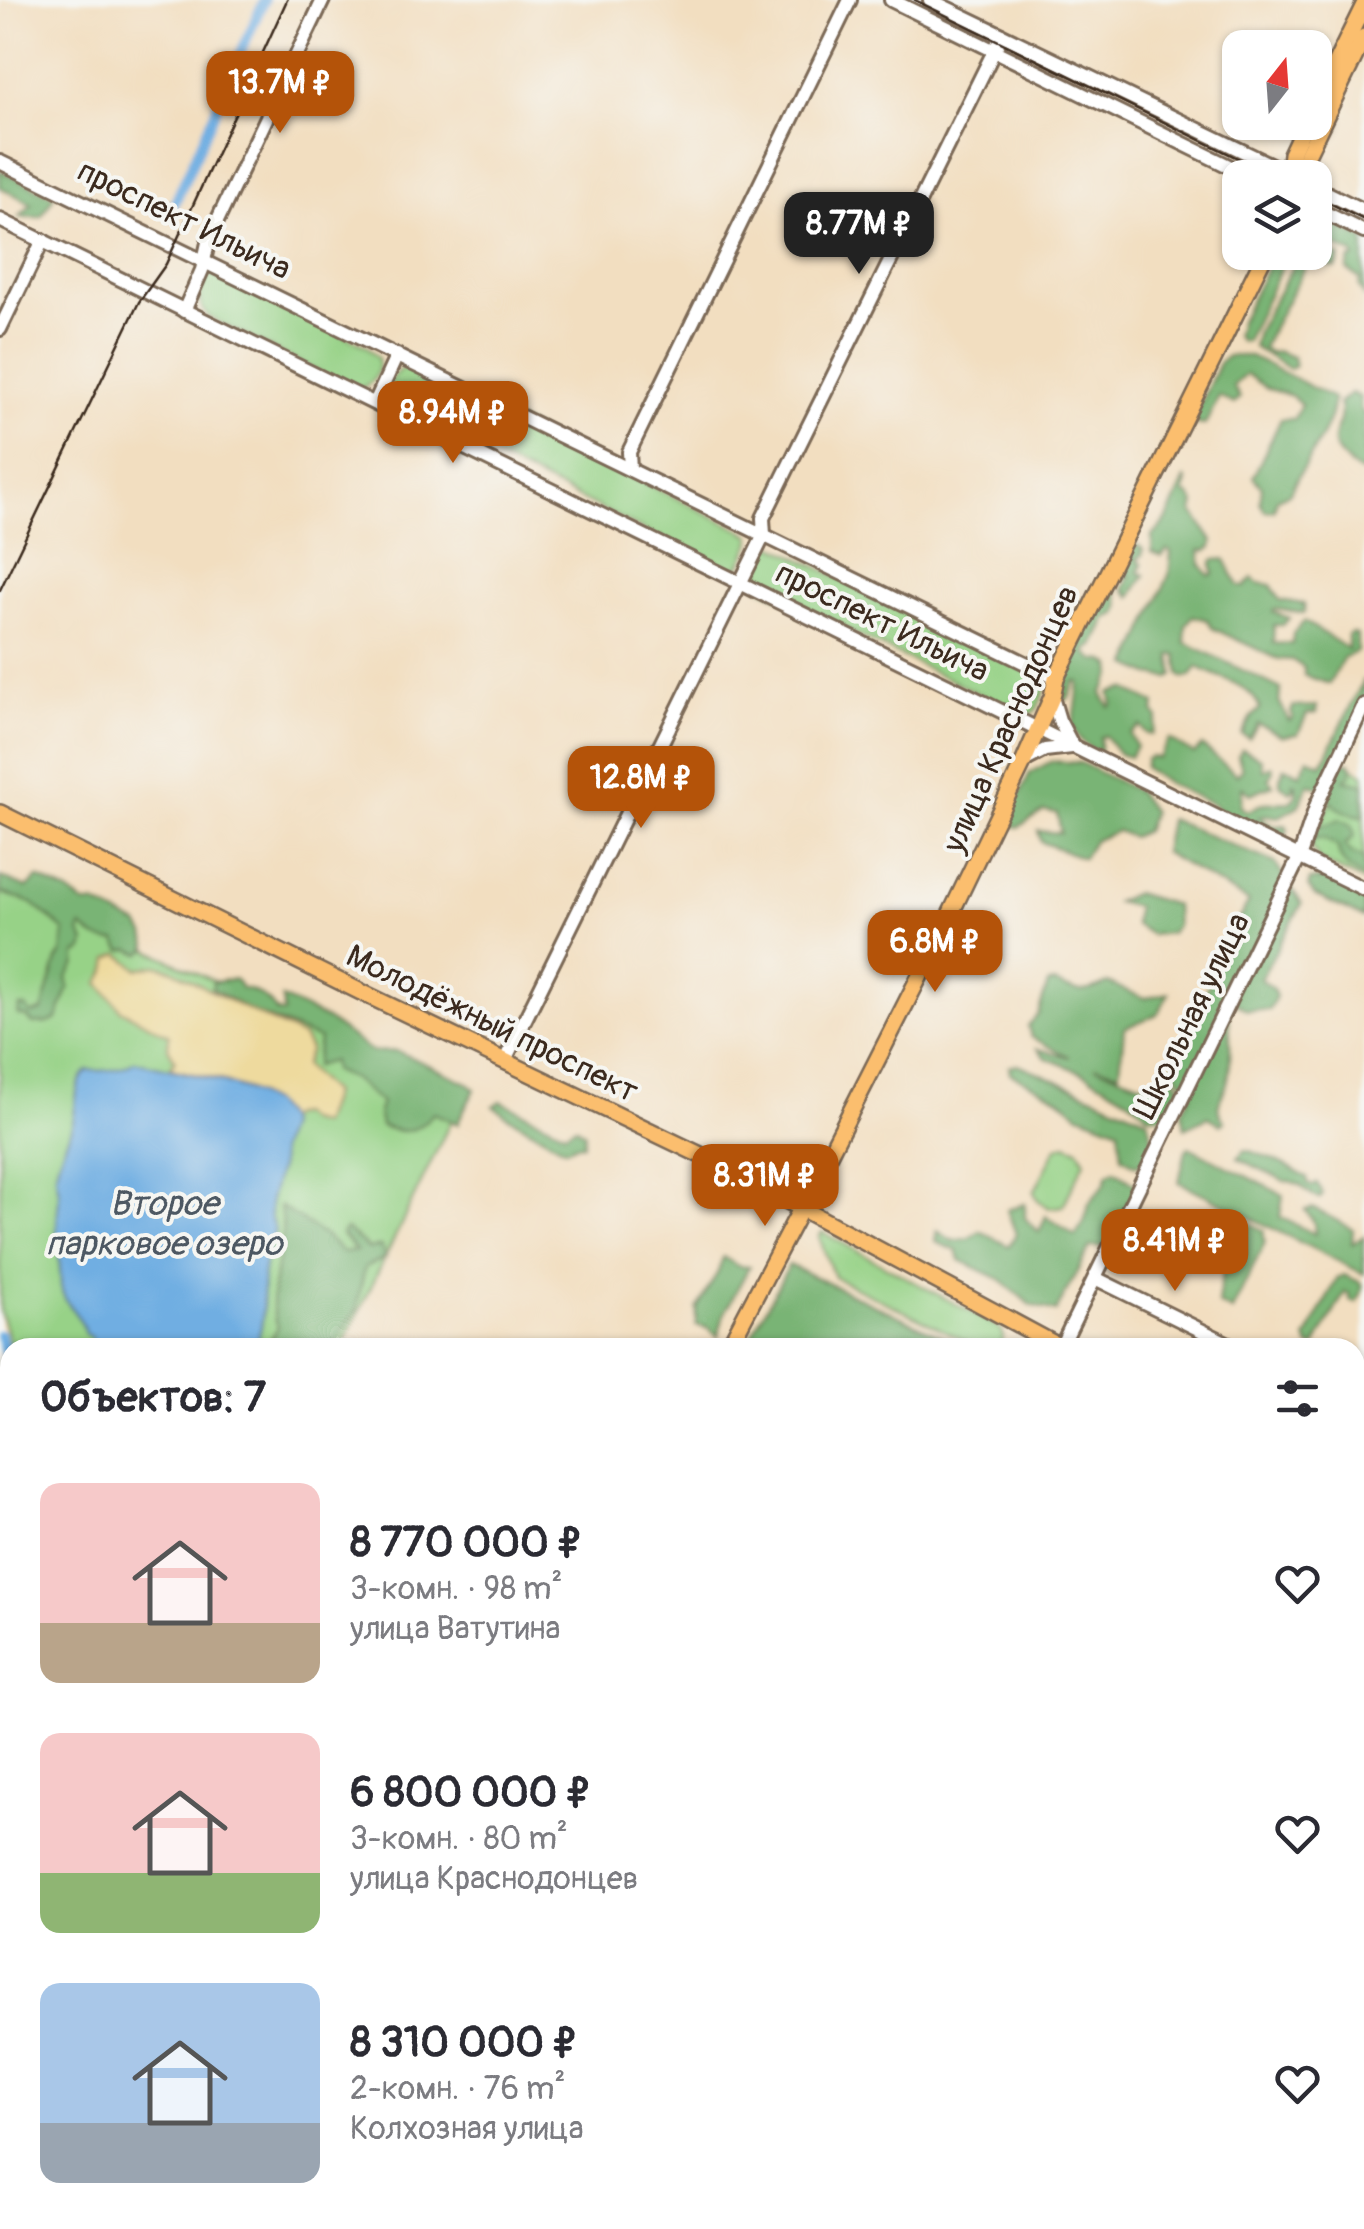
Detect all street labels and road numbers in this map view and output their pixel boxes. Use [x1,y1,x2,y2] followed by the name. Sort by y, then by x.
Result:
[71,151,297,289] street label: проспект Ильича
[769,553,995,691] street label: проспект Ильича
[934,579,1088,860] street label: улица Краснодонцев
[1125,907,1259,1125] street label: Школьная улица
[340,936,644,1112] street label: Молодёжный проспект

